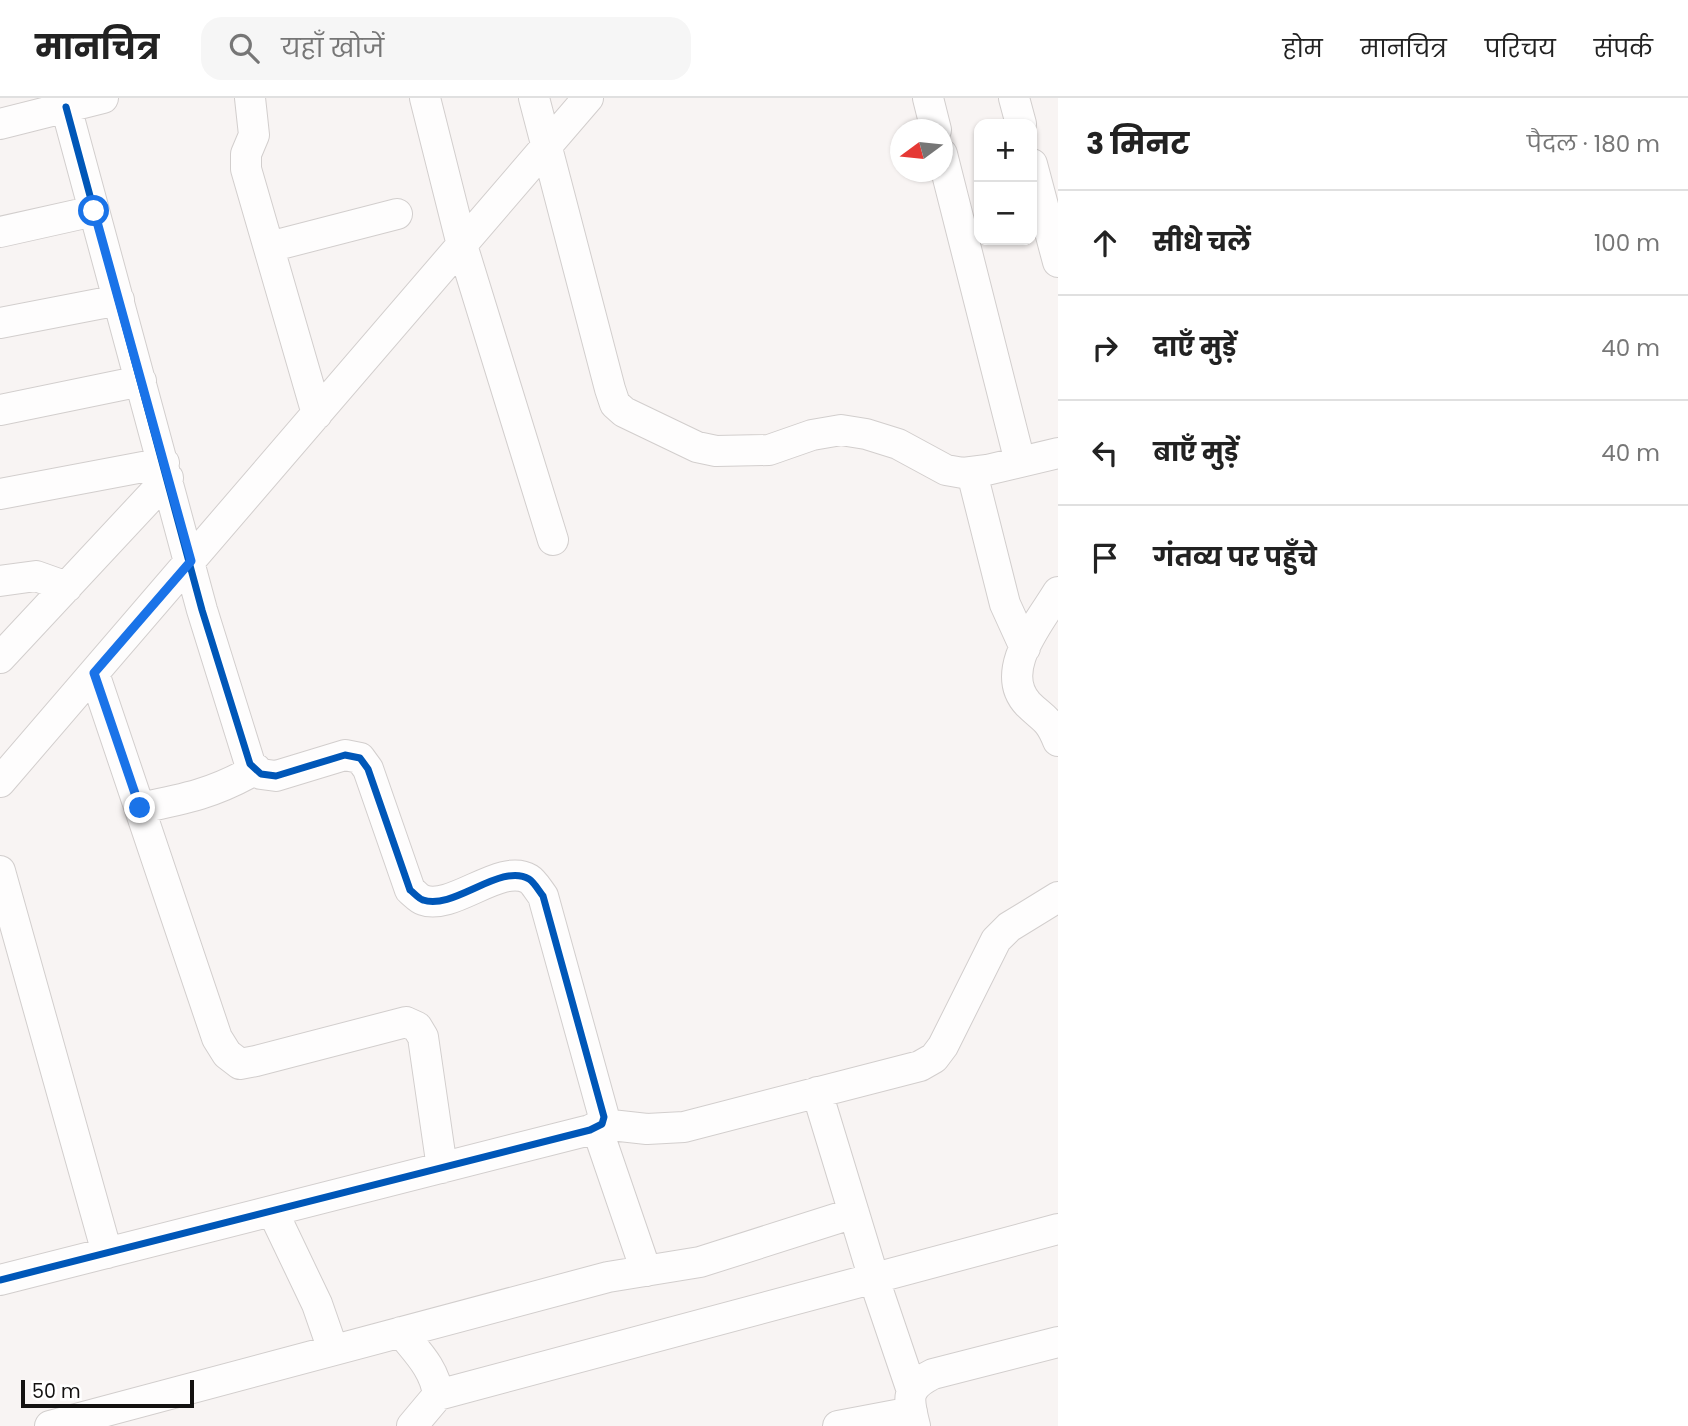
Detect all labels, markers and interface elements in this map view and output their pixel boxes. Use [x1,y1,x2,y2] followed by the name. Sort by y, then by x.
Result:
[201,17,691,80] search box
[35,24,159,71] text: मानचित्र
[225,29,263,67] icon: search
[281,30,384,66] text: यहाँ खोजें
[1283,32,1323,65] text: होम
[1361,32,1447,65] text: मानचित्र
[1485,32,1556,65] text: परिचय
[1594,32,1653,65] text: संपर्क
[890,119,953,182] north arrow
[974,119,1037,245] map controls
[974,119,1037,182] button: +
[1086,122,1189,165] text: 3 मिनट
[1527,128,1660,160] text: पैदल · 180 m
[974,182,1037,245] button: −
[78,195,109,226] route start
[1086,224,1124,262] icon: ahead
[1153,224,1251,260] text: सीधे चलें
[1594,227,1660,259] text: 100 m
[1086,329,1124,367] icon: right
[1153,329,1236,365] text: दाएँ मुड़ें
[1601,332,1660,364] text: 40 m
[1086,434,1124,472] icon: left
[1153,434,1238,470] text: बाएँ मुड़ें
[1601,437,1660,469] text: 40 m
[1086,539,1124,577] icon: arrive
[1153,539,1317,575] text: गंतव्य पर पहुँचे
[124,792,155,823] route end
[21,1377,194,1409] scale bar
[32,1378,81,1405] text: 50 m

